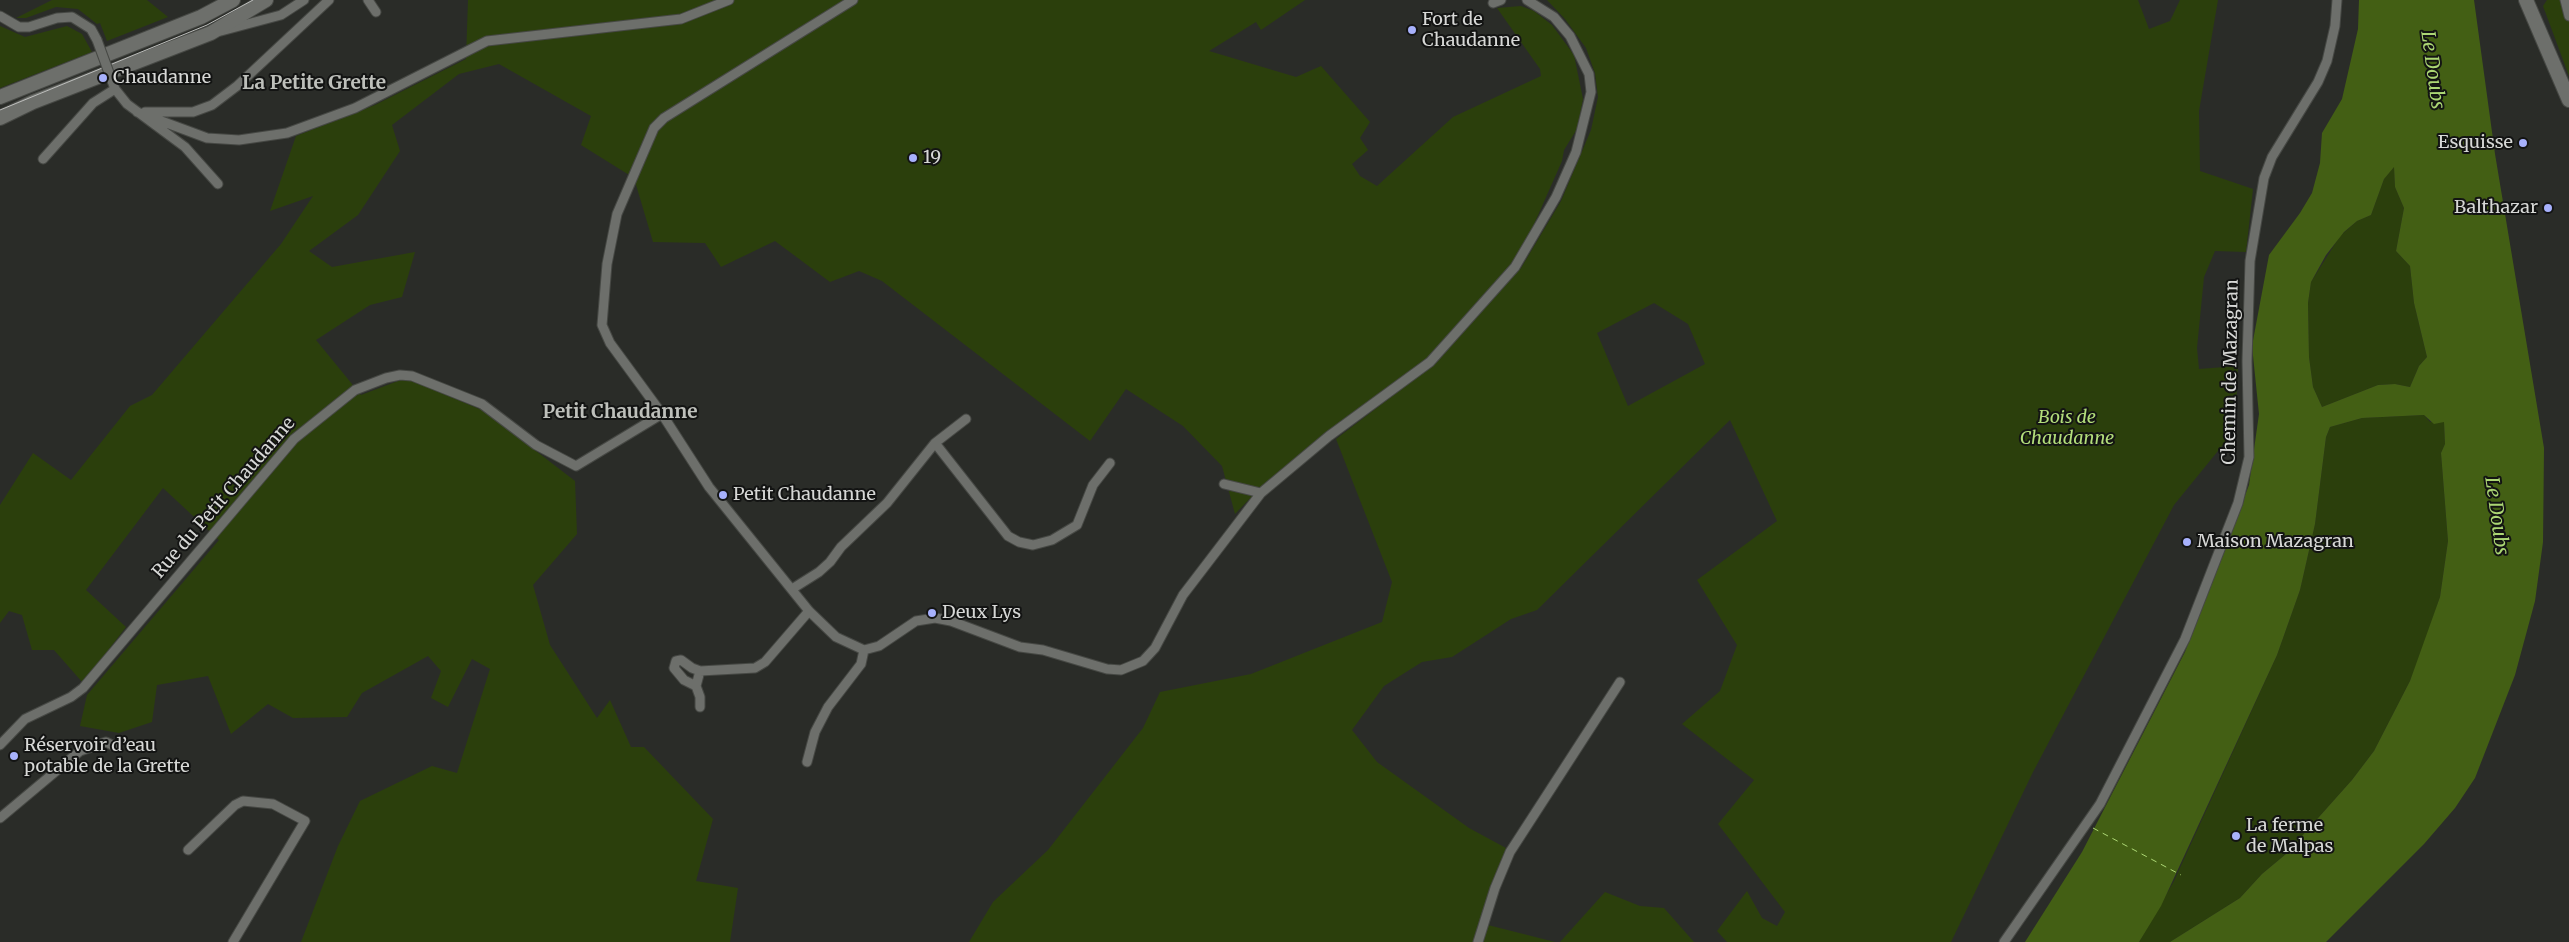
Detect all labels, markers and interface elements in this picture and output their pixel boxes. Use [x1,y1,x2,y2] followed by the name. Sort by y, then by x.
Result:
[1422,9,1520,52] place label: Fort de Chaudanne
[1406,24,1418,36] marker: Fort de Chaudanne
[2415,29,2449,111] water label: Le Doubs
[113,67,211,89] place label: Chaudanne
[97,72,109,84] marker: Chaudanne
[242,73,386,95] district label: La Petite Grette
[2438,132,2513,154] place label: Esquisse
[2517,137,2529,149] marker: Esquisse
[923,147,941,169] place label: 19
[907,152,919,164] marker: 19
[2454,197,2538,219] place label: Balthazar
[2542,202,2554,214] marker: Balthazar
[2219,279,2243,465] street label: Chemin de Mazagran
[543,402,697,424] district label: Petit Chaudanne
[2020,407,2114,449] park label: Bois de Chaudanne
[148,413,300,583] street label: Rue du Petit Chaudanne
[2479,475,2513,557] water label: Le Doubs
[733,484,876,506] place label: Petit Chaudanne
[717,489,729,501] marker: Petit Chaudanne
[2197,531,2354,553] place label: Maison Mazagran
[2181,536,2193,548] marker: Maison Mazagran
[942,602,1021,624] place label: Deux Lys
[926,607,938,619] marker: Deux Lys
[24,735,190,778] place label: Réservoir d’eau potable de la Grette
[8,750,20,762] marker: Réservoir d’eau potable de la Grette
[2246,815,2333,858] place label: La ferme de Malpas
[2230,830,2242,842] marker: La ferme de Malpas

